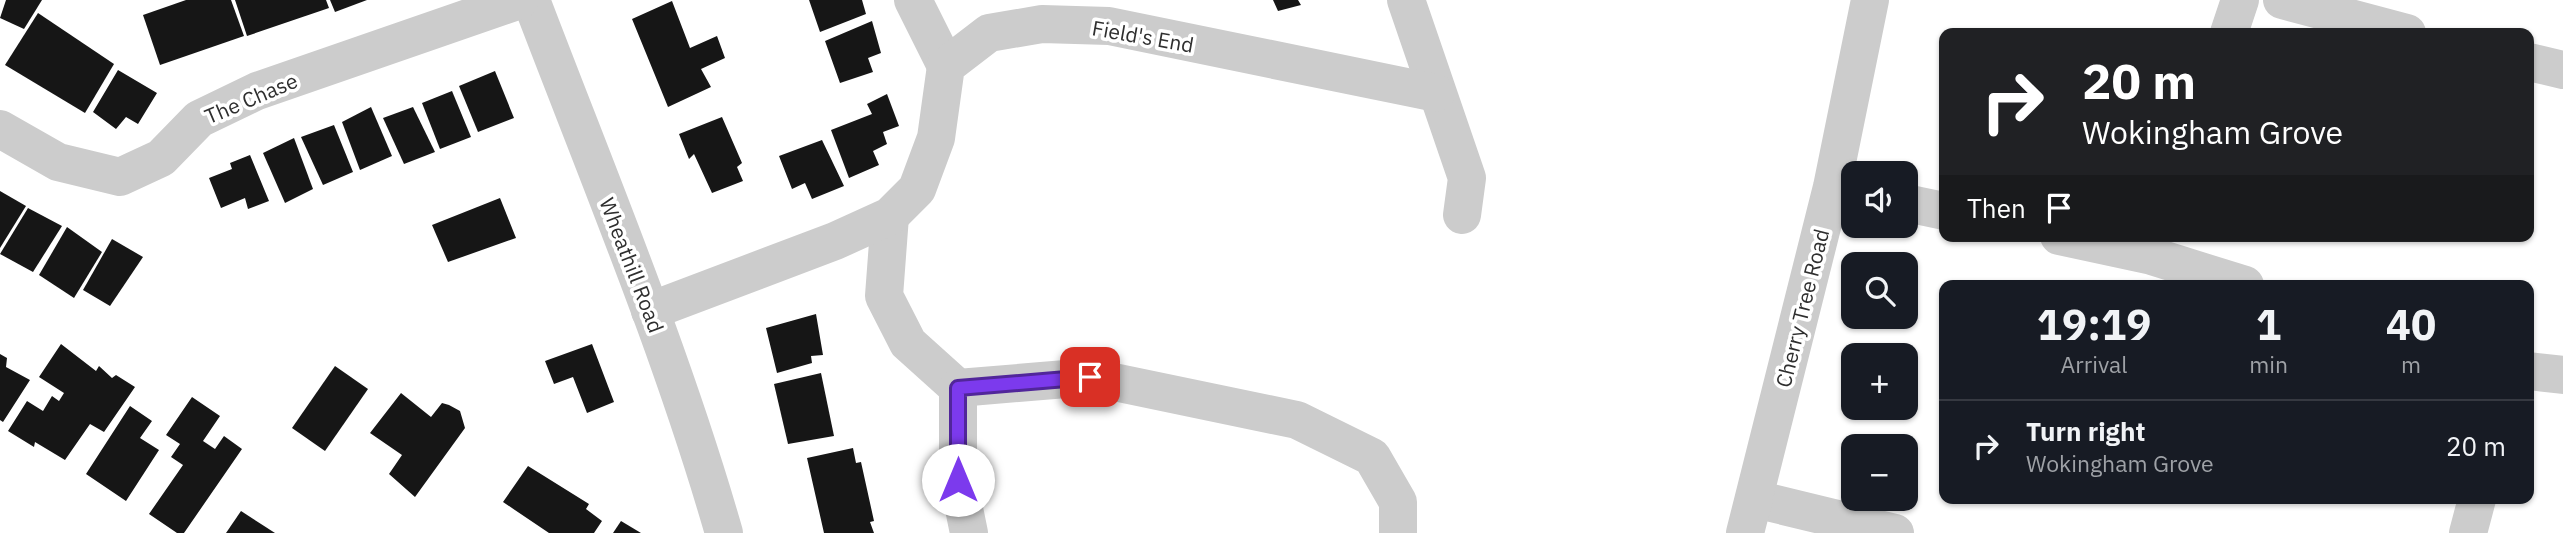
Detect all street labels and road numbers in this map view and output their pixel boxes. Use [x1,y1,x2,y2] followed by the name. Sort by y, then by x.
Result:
[1090,13,1196,59] street label: Field's End
[200,66,302,130] street label: The Chase
[593,193,671,337] street label: Wheathill Road
[1769,226,1835,390] street label: Cherry Tree Road

